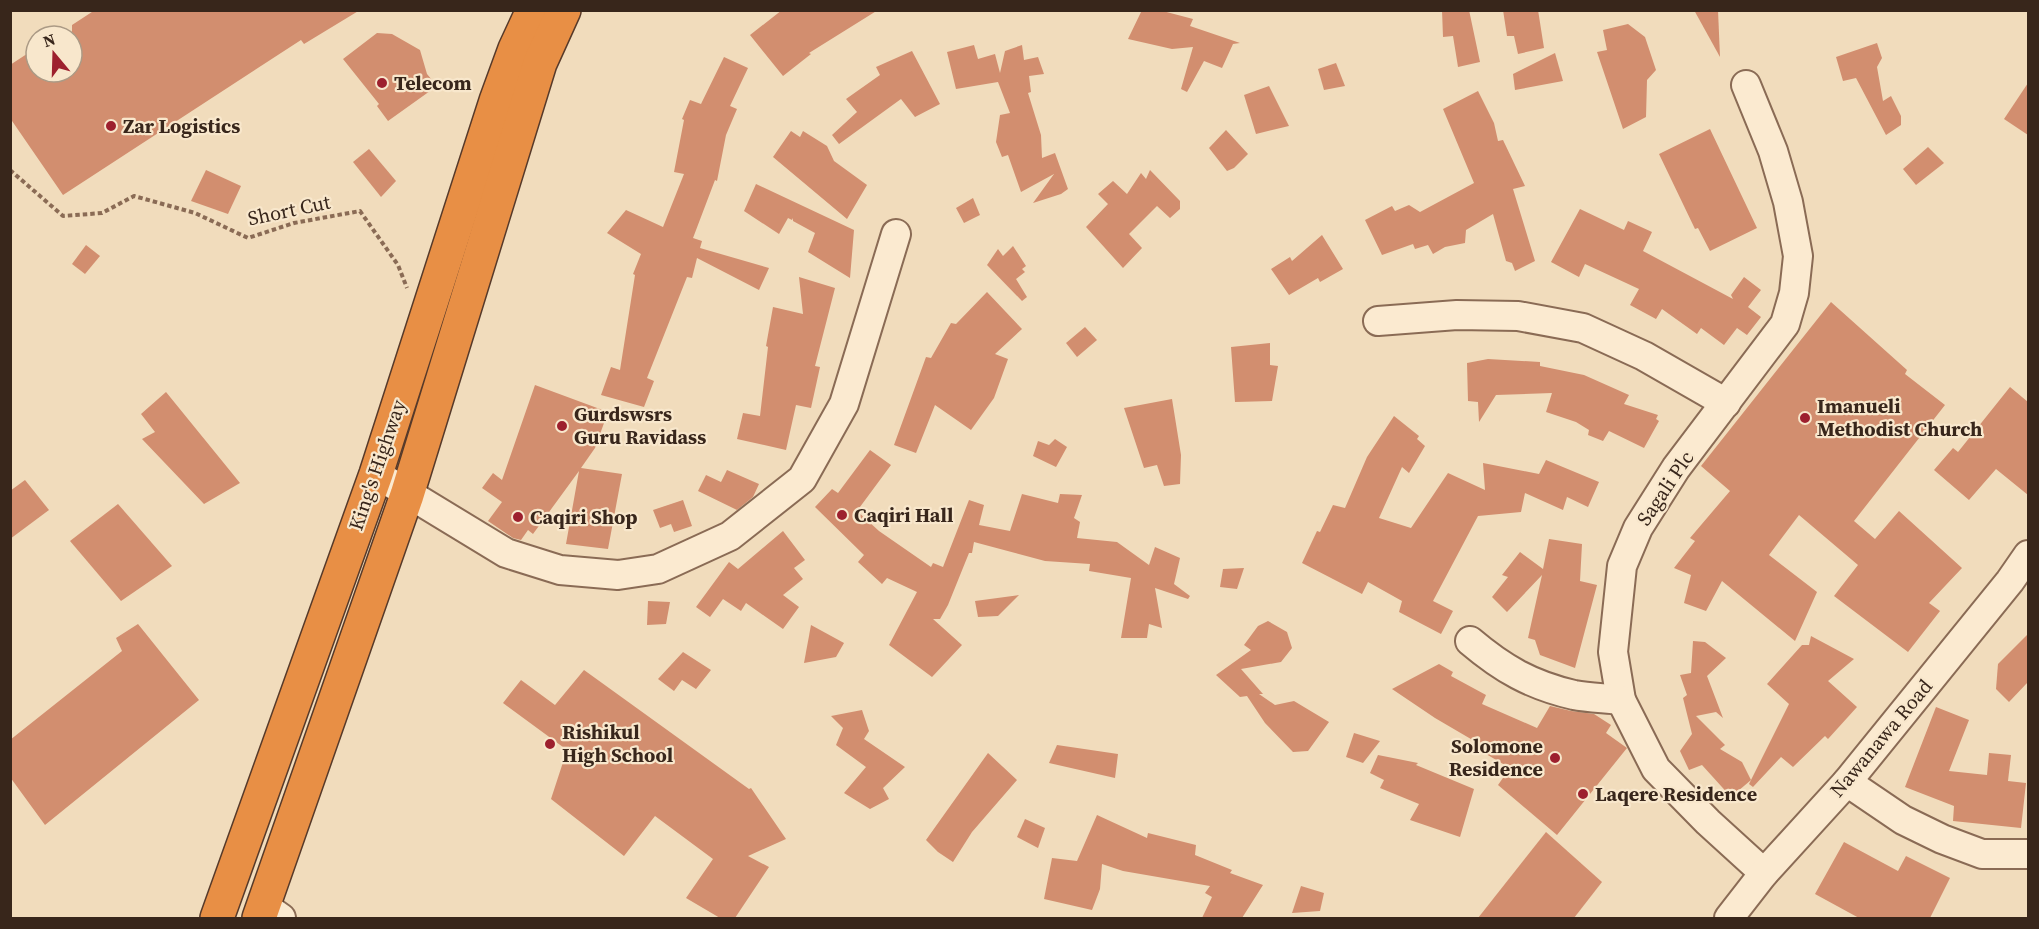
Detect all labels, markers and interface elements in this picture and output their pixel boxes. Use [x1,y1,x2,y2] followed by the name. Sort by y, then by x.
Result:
[24,24,84,84] north arrow
[40,27,59,52] text: N
[394,69,472,97] place label: Telecom
[375,76,389,90] marker: Telecom
[123,112,240,140] place label: Zar Logistics
[104,119,118,133] marker: Zar Logistics
[245,188,333,232] street label: Short Cut
[1817,392,1982,443] place label: Imanueli Methodist Church
[342,395,413,534] street label: King's Highway
[574,400,706,451] place label: Gurdswsrs Guru Ravidass
[1798,411,1812,425] marker: Imanueli Methodist Church
[555,419,569,433] marker: Gurdswsrs Guru Ravidass
[1630,445,1700,531] street label: Sagali Plc
[854,501,953,529] place label: Caqiri Hall
[530,503,637,531] place label: Caqiri Shop
[835,508,849,522] marker: Caqiri Hall
[511,510,525,524] marker: Caqiri Shop
[1823,672,1939,803] street label: Nawanawa Road
[562,718,673,769] place label: Rishikul High School
[1449,732,1543,783] place label: Solomone Residence
[543,737,557,751] marker: Rishikul High School
[1548,751,1562,765] marker: Solomone Residence
[1595,780,1757,808] place label: Laqere Residence
[1576,787,1590,801] marker: Laqere Residence

